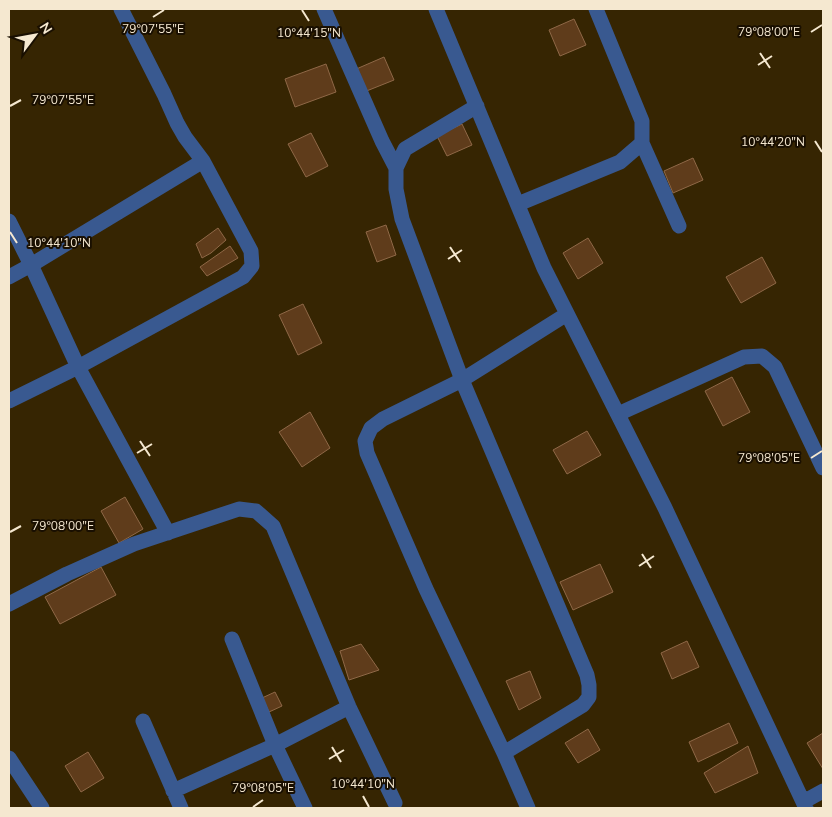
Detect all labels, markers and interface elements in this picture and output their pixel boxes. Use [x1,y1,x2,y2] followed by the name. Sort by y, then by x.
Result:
[10,10,60,60] north arrow
[35,19,56,38] text: N
[122,21,184,37] text: 79°07'55"E
[738,24,800,40] text: 79°08'00"E
[277,25,341,41] text: 10°44'15"N
[32,92,94,108] text: 79°07'55"E
[741,134,805,150] text: 10°44'20"N
[27,235,91,251] text: 10°44'10"N
[738,450,800,466] text: 79°08'05"E
[32,518,94,534] text: 79°08'00"E
[331,776,395,792] text: 10°44'10"N
[232,780,294,796] text: 79°08'05"E

